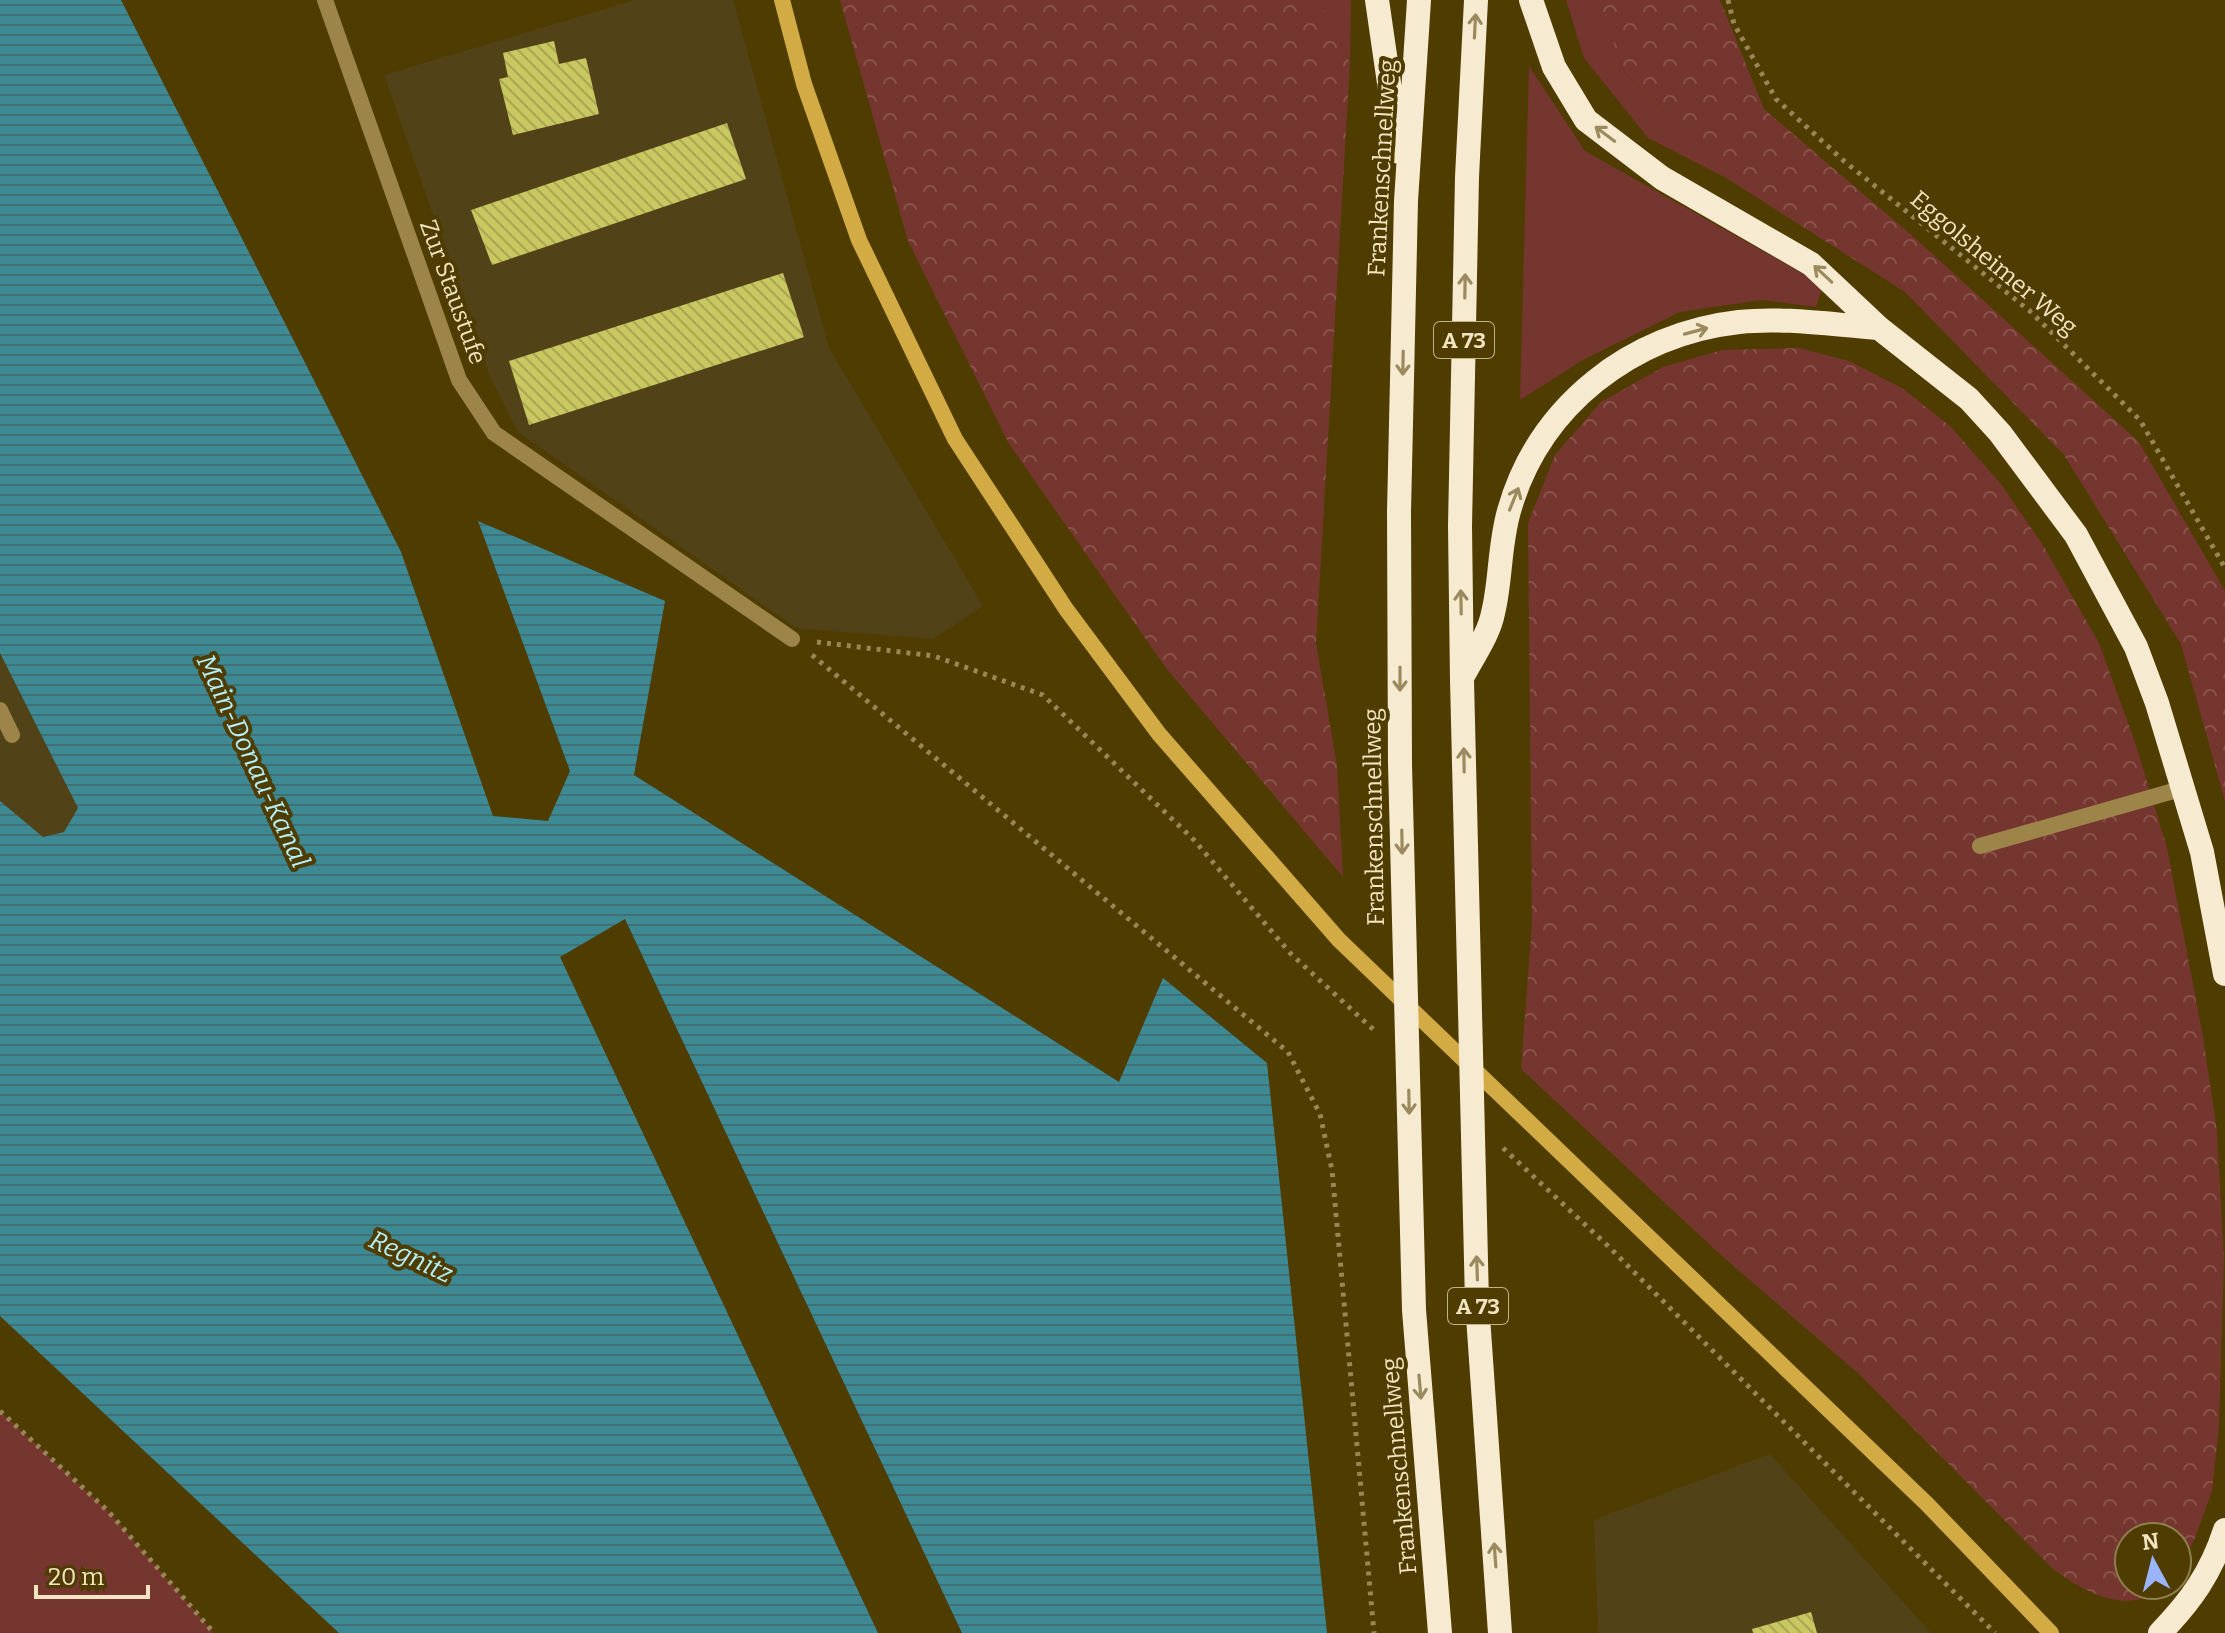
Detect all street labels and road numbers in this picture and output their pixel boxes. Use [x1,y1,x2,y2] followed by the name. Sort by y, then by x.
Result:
[1362,59,1402,277] street label: Frankenschnellweg
[1905,185,2083,341] street label: Eggolsheimer Weg
[414,216,492,368] street label: Zur Staustufe
[1434,322,1494,358] road number: A 73
[1358,708,1390,926] street label: Frankenschnellweg
[1448,1288,1508,1324] road number: A 73
[1376,1356,1422,1576] street label: Frankenschnellweg

